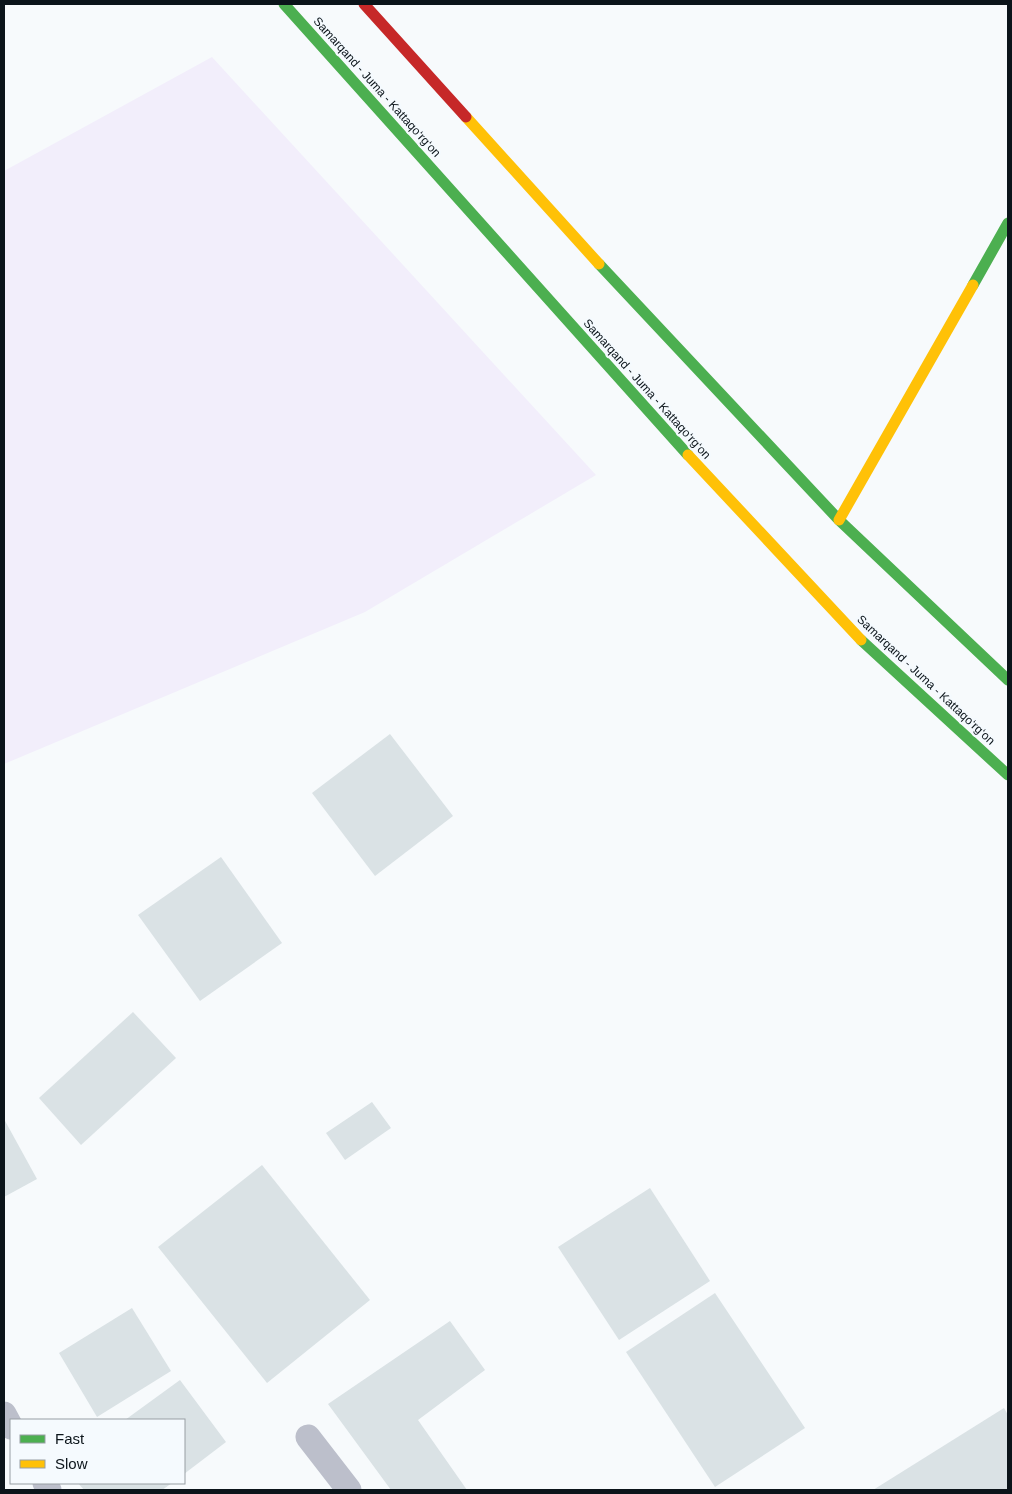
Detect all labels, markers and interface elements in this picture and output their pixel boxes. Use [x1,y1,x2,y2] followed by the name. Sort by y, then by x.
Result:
[310,14,444,160] street label: Samarqand - Juma - Kattaqo‘rg‘on
[580,316,714,462] street label: Samarqand - Juma - Kattaqo‘rg‘on
[854,612,998,748] street label: Samarqand - Juma - Kattaqo‘rg‘on
[10,1419,185,1484] legend
[55,1430,85,1447] text: Fast
[55,1455,88,1472] text: Slow

